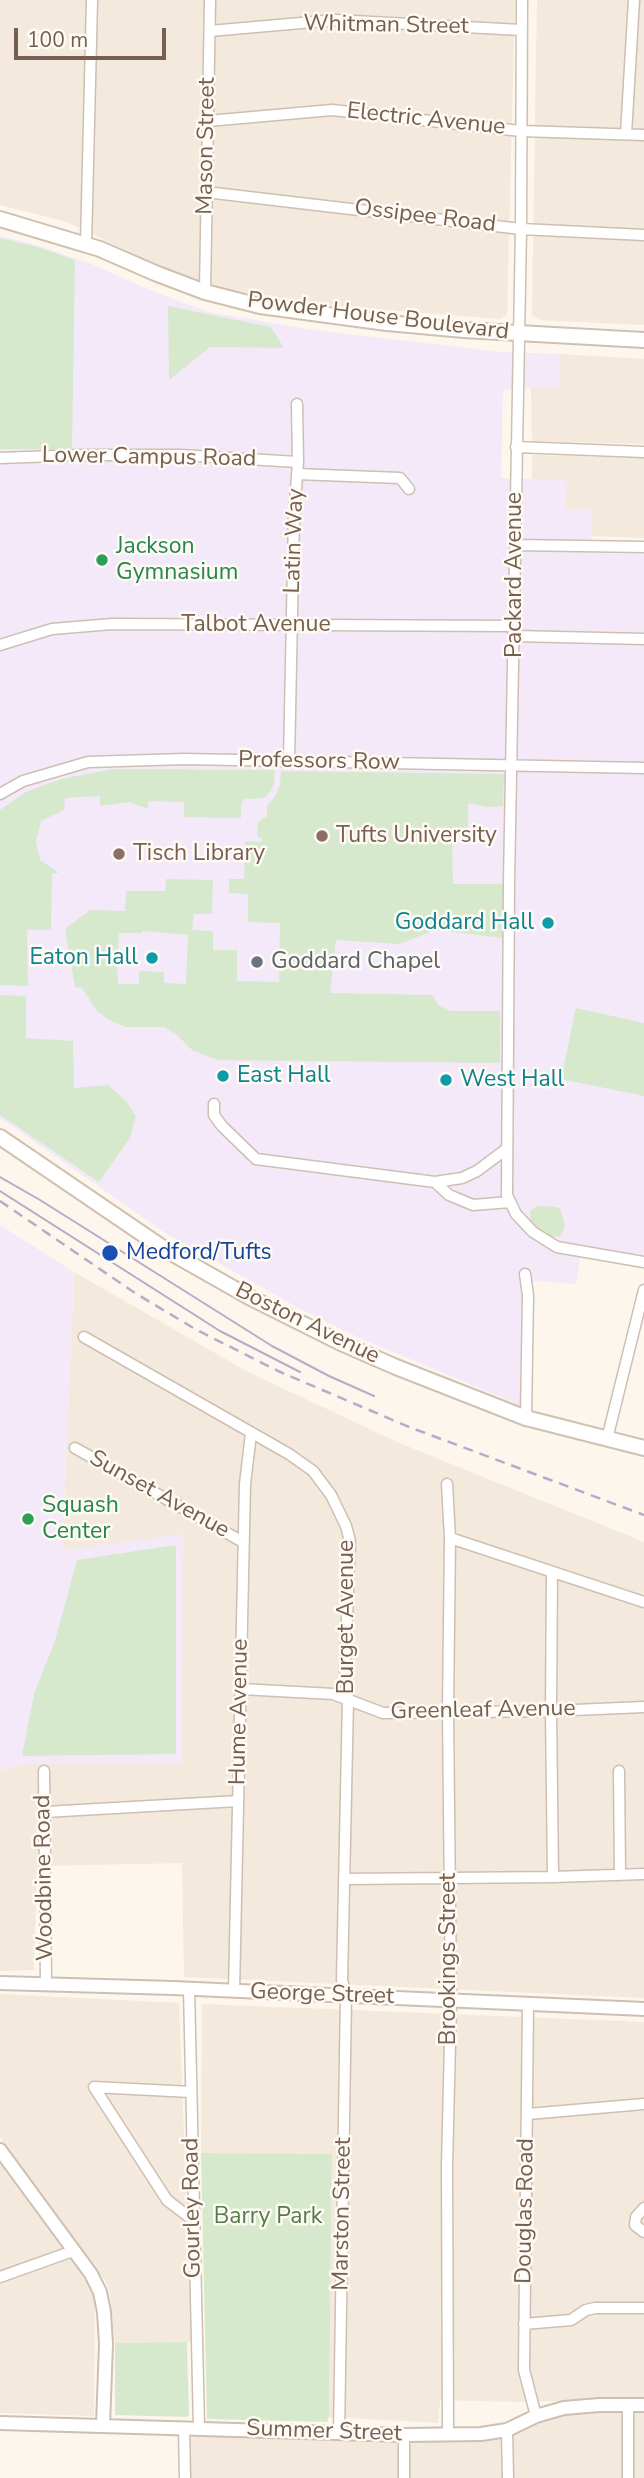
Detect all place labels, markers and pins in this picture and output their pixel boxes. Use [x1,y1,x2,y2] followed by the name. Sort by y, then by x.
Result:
[116,533,238,587] place label: Jackson Gymnasium
[94,552,110,568] marker: Jackson Gymnasium
[336,822,497,850] place label: Tufts University
[314,828,330,844] marker: Tufts University
[133,840,265,868] place label: Tisch Library
[111,846,127,862] marker: Tisch Library
[395,909,534,937] place label: Goddard Hall
[540,915,556,931] marker: Goddard Hall
[30,944,138,972] place label: Eaton Hall
[271,948,440,976] place label: Goddard Chapel
[144,950,160,966] marker: Eaton Hall
[249,954,265,970] marker: Goddard Chapel
[237,1062,331,1090] place label: East Hall
[460,1066,564,1094] place label: West Hall
[215,1068,231,1084] marker: East Hall
[438,1072,454,1088] marker: West Hall
[126,1239,272,1267] place label: Medford/Tufts
[100,1243,120,1263] marker: Medford/Tufts
[42,1492,119,1546] place label: Squash Center
[20,1511,36,1527] marker: Squash Center

